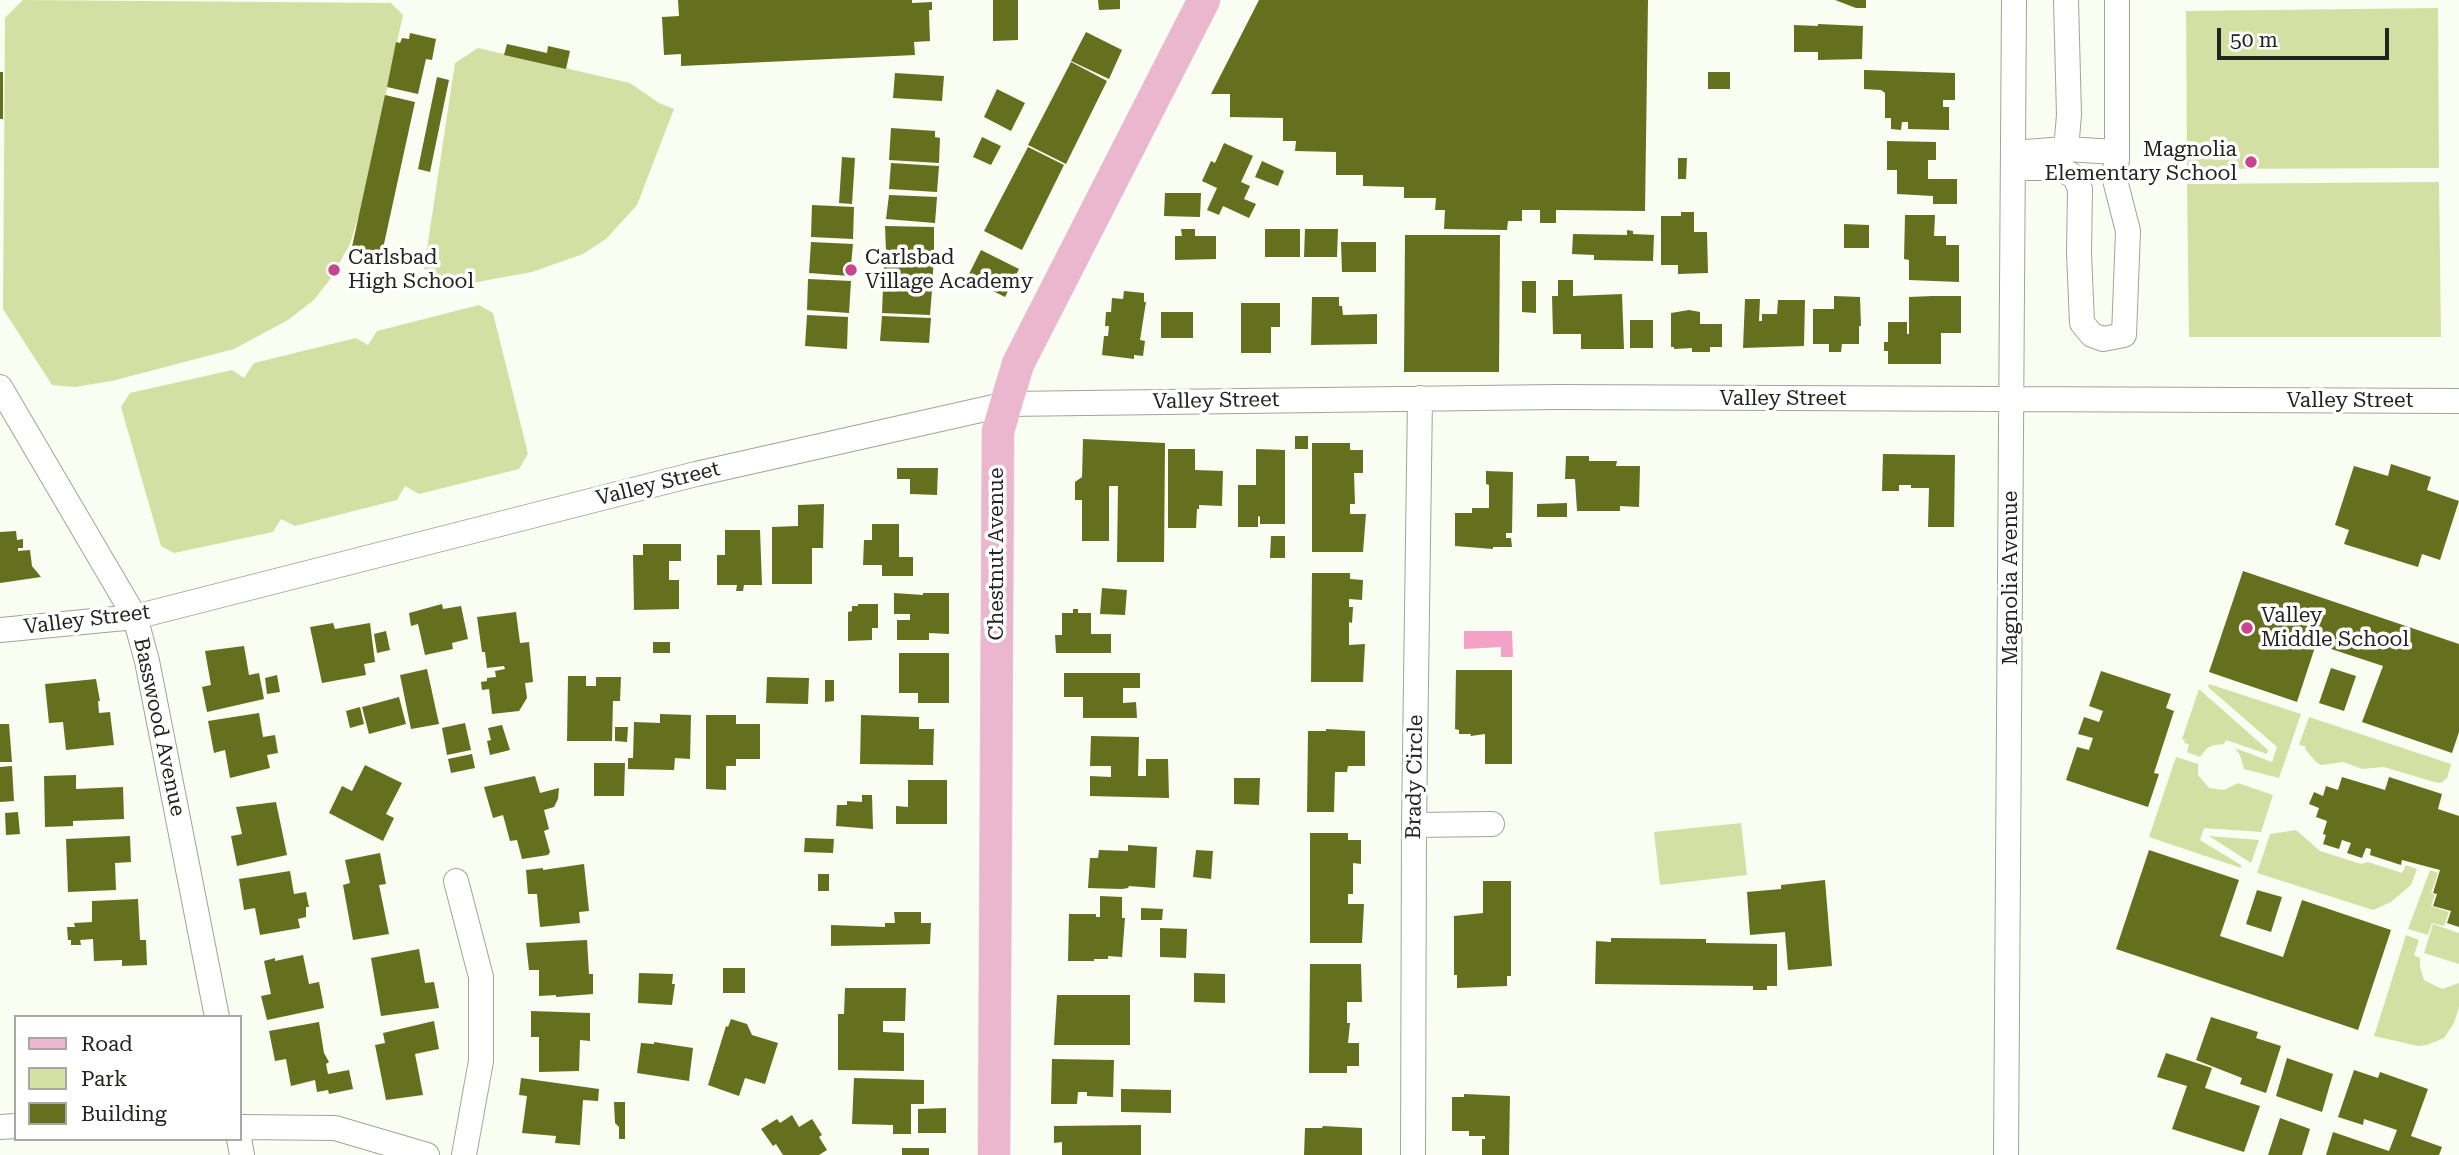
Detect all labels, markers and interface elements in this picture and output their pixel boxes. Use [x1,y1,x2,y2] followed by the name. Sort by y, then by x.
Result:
[2221,14,2392,58] scale bar
[2230,28,2278,52] text: 50 m
[2044,137,2237,187] place label: Magnolia Elementary School
[2243,154,2259,170] marker: Magnolia Elementary School
[348,245,474,295] place label: Carlsbad High School
[865,245,1033,295] place label: Carlsbad Village Academy
[326,262,342,278] marker: Carlsbad High School
[843,262,859,278] marker: Carlsbad Village Academy
[1720,386,1846,412] street label: Valley Street
[1152,387,1280,415] street label: Valley Street
[2287,388,2413,414] street label: Valley Street
[593,456,723,512] street label: Valley Street
[984,468,1010,640] street label: Chestnut Avenue
[1998,491,2024,665] street label: Magnolia Avenue
[22,600,152,640] street label: Valley Street
[2261,603,2409,653] place label: Valley Middle School
[2239,620,2255,636] marker: Valley Middle School
[128,635,190,819] street label: Basswood Avenue
[1401,714,1429,840] street label: Brady Circle
[14,1015,242,1141] legend
[81,1032,133,1056] text: Road
[81,1067,127,1091] text: Park
[81,1102,167,1126] text: Building

